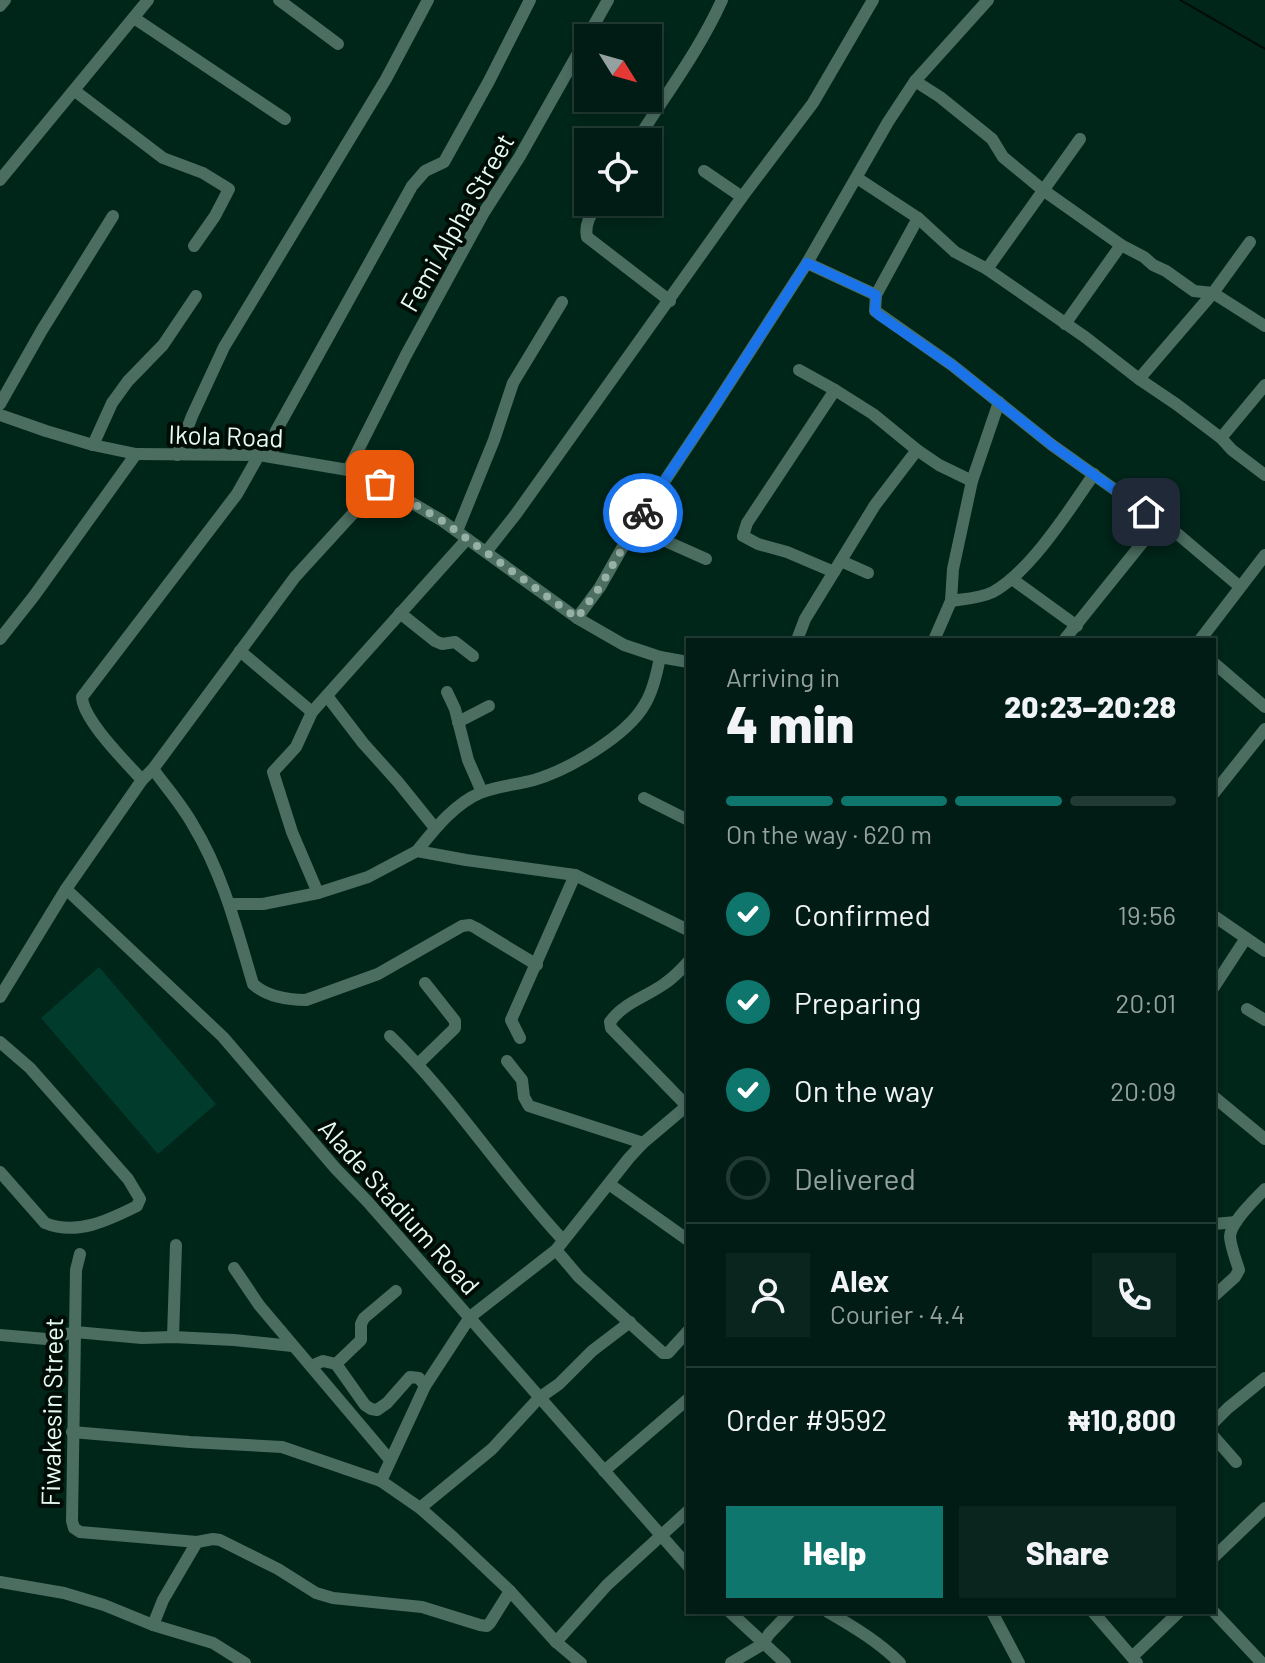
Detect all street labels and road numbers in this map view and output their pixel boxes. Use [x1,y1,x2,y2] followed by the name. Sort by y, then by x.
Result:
[392,127,520,317] street label: Femi Alpha Street
[168,417,284,453] street label: Ikola Road
[313,1112,487,1300] street label: Alade Stadium Road
[34,1317,68,1507] street label: Fiwakesin Street

